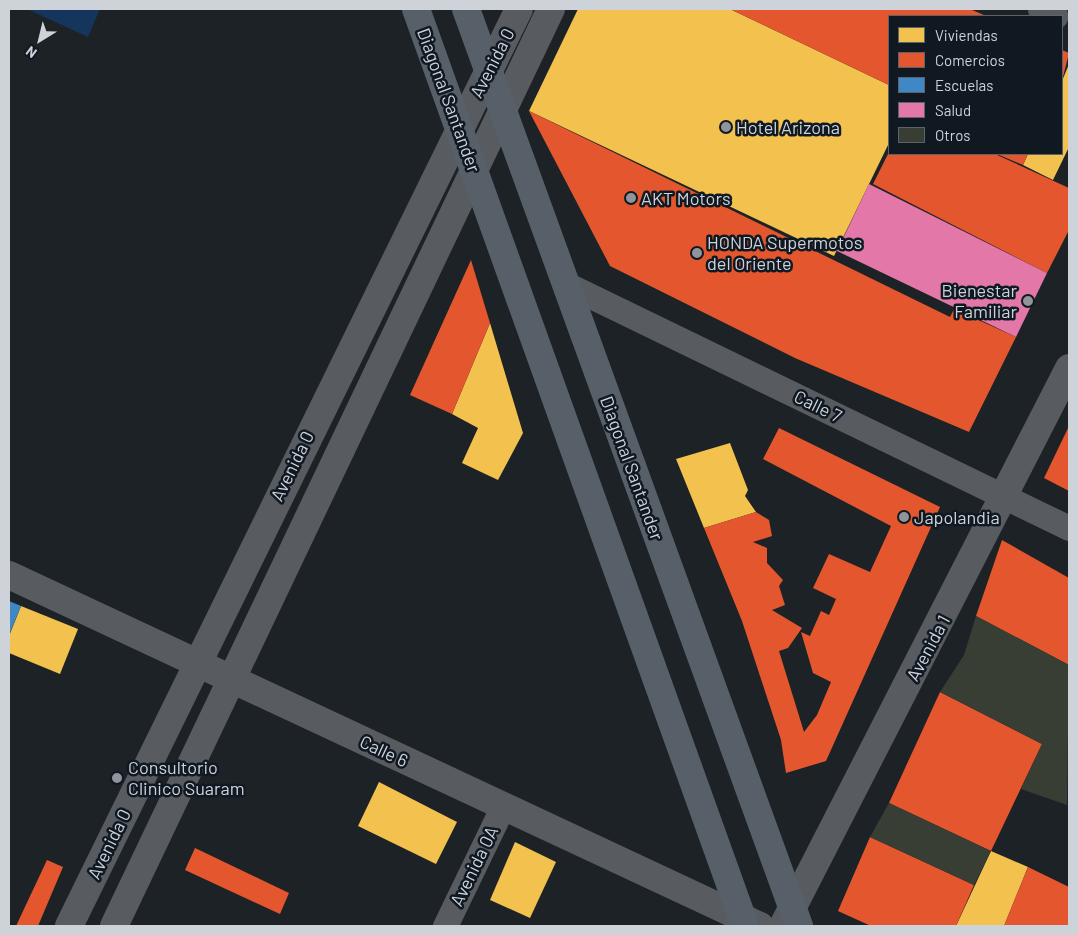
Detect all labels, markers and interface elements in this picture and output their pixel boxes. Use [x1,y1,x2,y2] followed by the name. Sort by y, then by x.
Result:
[15,15,65,65] north arrow
[888,15,1063,155] legend
[413,25,485,175] street label: Diagonal Santander
[465,25,519,101] street label: Avenida 0
[935,26,998,44] text: Viviendas
[22,43,40,62] text: N
[935,51,1005,69] text: Comercios
[935,76,993,94] text: Escuelas
[935,101,971,119] text: Salud
[736,116,840,138] place label: Hotel Arizona
[720,121,732,133] marker: Hotel Arizona
[935,126,971,144] text: Otros
[641,187,731,209] place label: AKT Motors
[625,192,637,204] marker: AKT Motors
[707,232,862,274] place label: HONDA Supermotos del Oriente
[691,247,703,259] marker: HONDA Supermotos del Oriente
[942,280,1017,322] place label: Bienestar Familiar
[1021,294,1035,308] marker: Bienestar Familiar
[791,385,845,427] street label: Calle 7
[596,393,668,543] street label: Diagonal Santander
[266,427,318,505] street label: Avenida 0
[914,506,1000,528] place label: Japolandia
[898,511,910,523] marker: Japolandia
[902,611,954,685] street label: Avenida 1
[356,730,412,772] street label: Calle 6
[128,757,245,800] place label: Consultorio Clinico Suaram
[110,771,124,785] marker: Consultorio Clinico Suaram
[83,805,135,883] street label: Avenida 0
[445,822,503,910] street label: Avenida 0A

